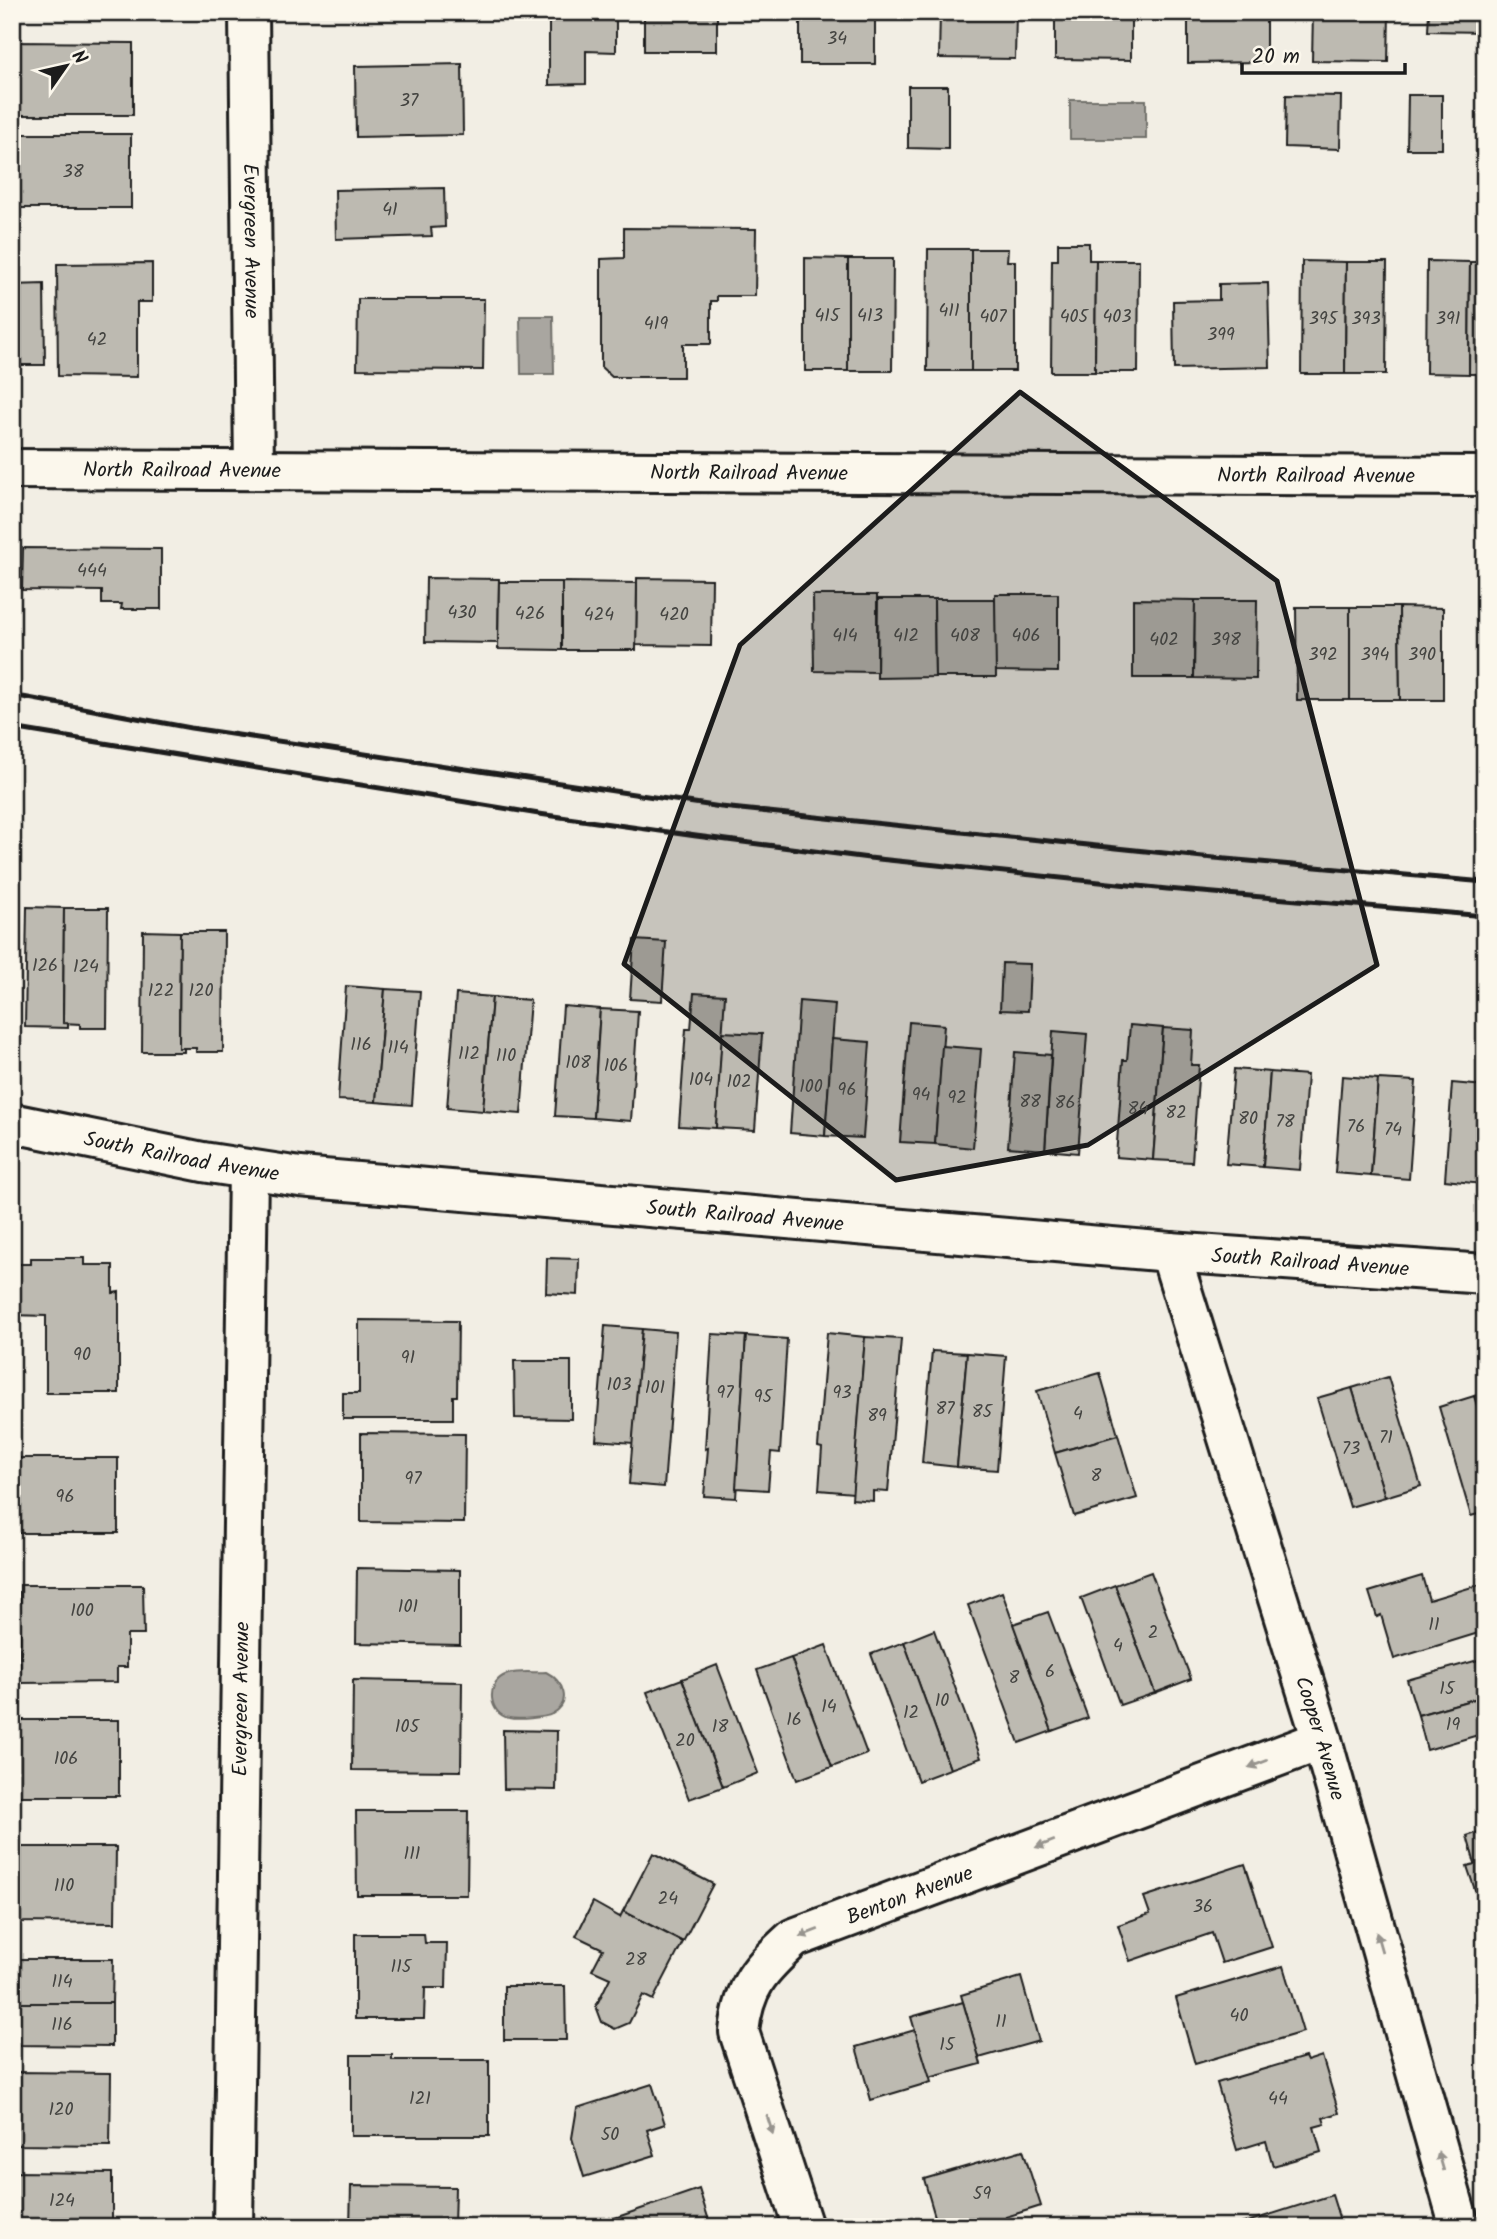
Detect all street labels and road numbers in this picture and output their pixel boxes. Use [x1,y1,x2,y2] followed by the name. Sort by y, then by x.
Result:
[233,163,267,319] street label: Evergreen Avenue
[83,454,282,488] street label: North Railroad Avenue
[650,457,849,491] street label: North Railroad Avenue
[1217,460,1416,494] street label: North Railroad Avenue
[81,1123,282,1192] street label: South Railroad Avenue
[645,1192,846,1242] street label: South Railroad Avenue
[1210,1240,1411,1287] street label: South Railroad Avenue
[224,1621,260,1777] street label: Evergreen Avenue
[1285,1672,1354,1805] street label: Cooper Avenue
[842,1857,979,1935] street label: Benton Avenue

